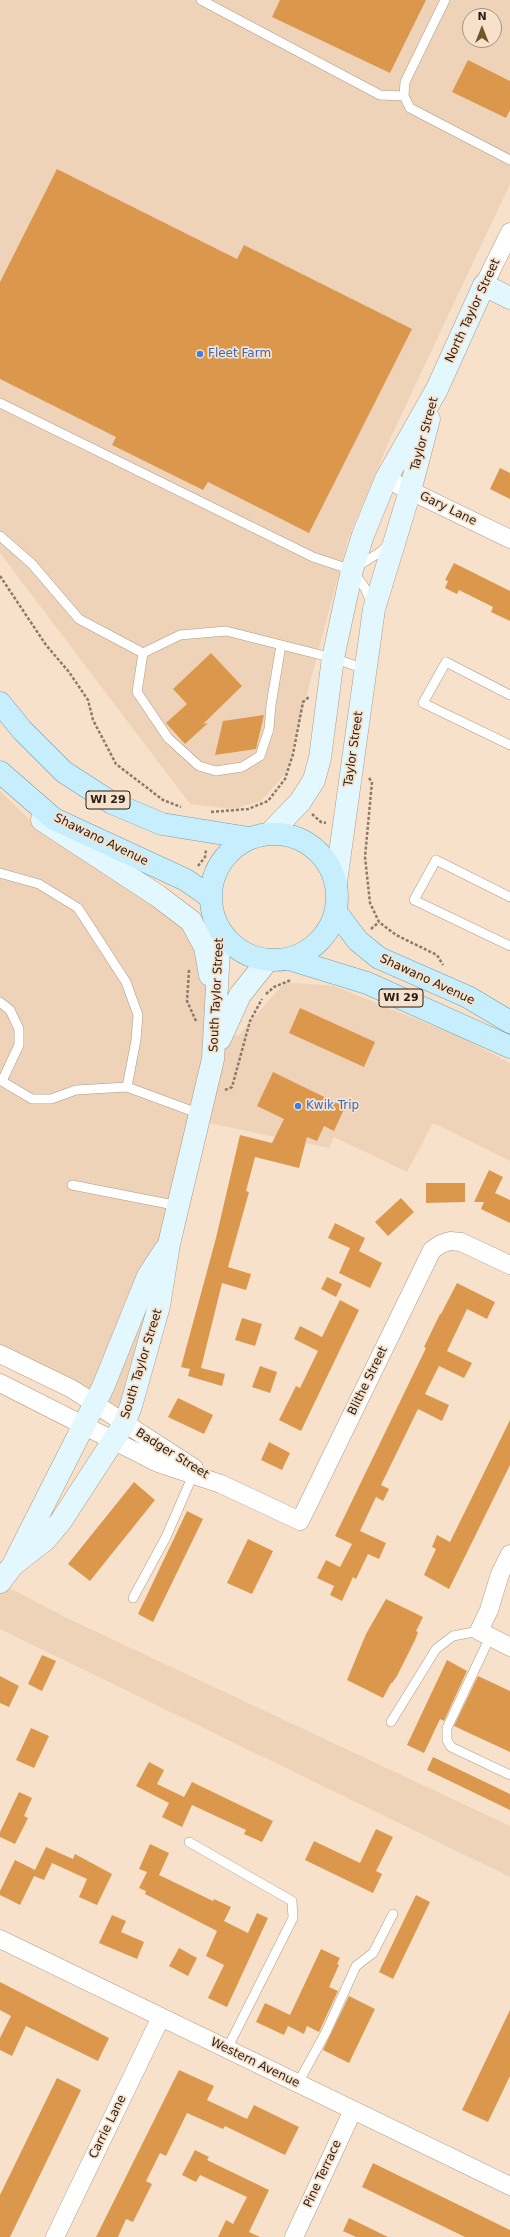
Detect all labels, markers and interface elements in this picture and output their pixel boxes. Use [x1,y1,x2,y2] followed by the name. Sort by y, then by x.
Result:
[462,8,502,48] north arrow
[477,10,487,23] text: N
[443,257,503,365] street label: North Taylor Street
[208,347,271,361] place label: Fleet Farm
[195,349,205,359] marker: Fleet Farm
[408,396,442,472] street label: Taylor Street
[417,489,479,529] street label: Gary Lane
[342,711,366,787] street label: Taylor Street
[86,791,130,809] road number: WI 29
[52,811,150,869] street label: Shawano Avenue
[207,938,227,1052] street label: South Taylor Street
[377,952,477,1008] street label: Shawano Avenue
[379,989,423,1007] road number: WI 29
[306,1099,359,1113] place label: Kwik Trip
[293,1101,303,1111] marker: Kwik Trip
[118,1307,166,1421] street label: South Taylor Street
[345,1344,391,1418] street label: Blithe Street
[133,1426,211,1482] street label: Badger Street
[208,2035,302,2091] street label: Western Avenue
[86,2093,130,2161] street label: Carrie Lane
[301,2138,345,2210] street label: Pine Terrace

